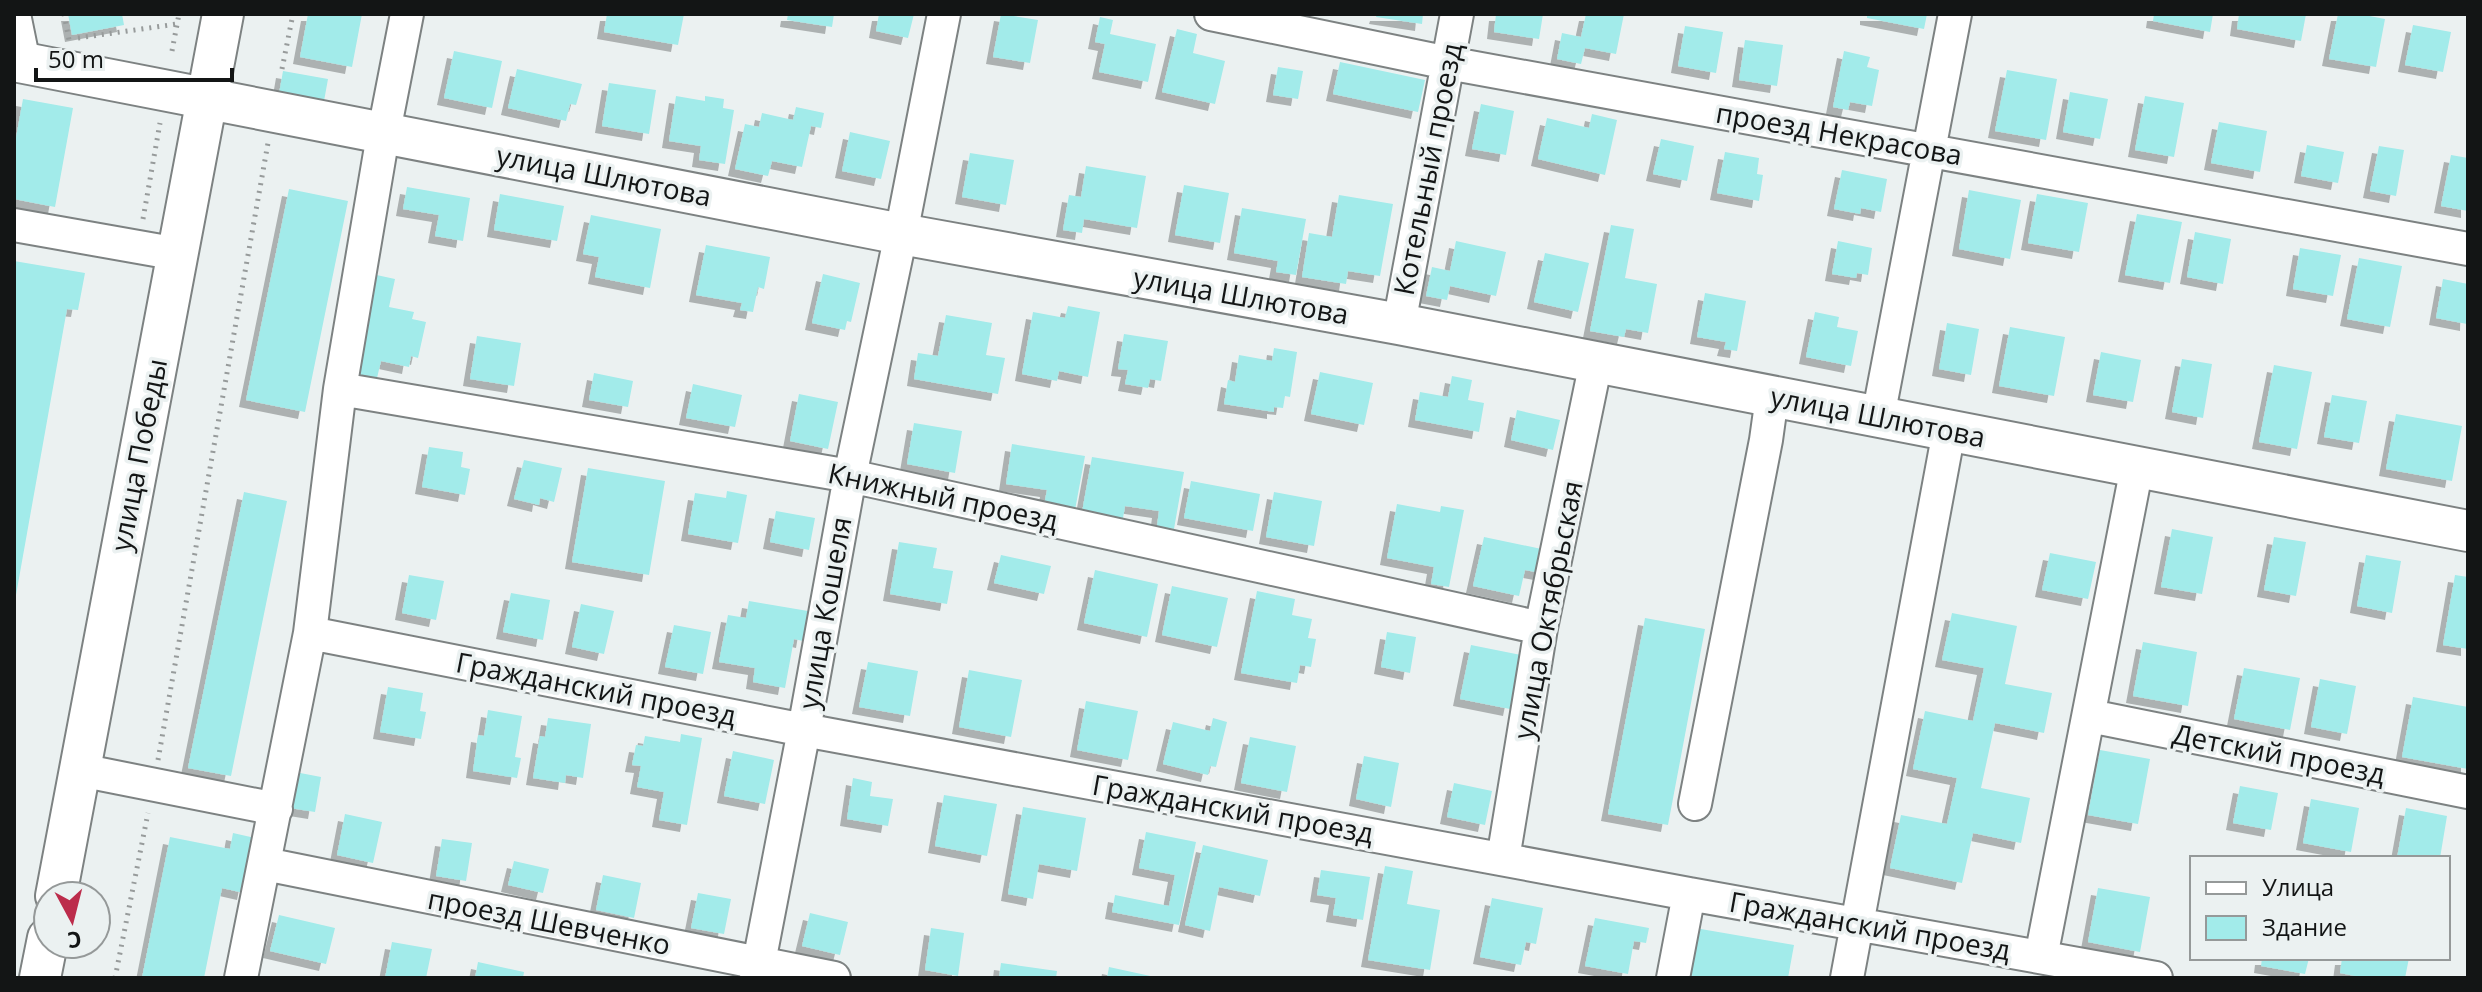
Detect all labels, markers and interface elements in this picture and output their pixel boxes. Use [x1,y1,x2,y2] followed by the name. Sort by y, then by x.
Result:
[36,32,232,82] scale bar
[1384,39,1470,298] street label: Котельный проезд
[48,42,104,75] text: 50 m
[1713,93,1965,173] street label: проезд Некрасова
[494,136,715,214] street label: улица Шлютова
[1131,257,1352,333] street label: улица Шлютова
[101,355,175,554] street label: улица Победы
[1768,377,1989,455] street label: улица Шлютова
[825,453,1062,539] street label: Книжный проезд
[1503,477,1591,742] street label: улица Октябрьская
[788,514,860,712] street label: улица Кошеля
[453,642,740,734] street label: Гражданский проезд
[2170,714,2389,792] street label: Детский проезд
[1090,765,1377,851] street label: Гражданский проезд
[2190,856,2450,960] legend
[2262,870,2334,903] text: Улица
[425,879,674,963] street label: проезд Шевченко
[32,880,112,960] north arrow
[1727,882,2014,968] street label: Гражданский проезд
[2262,910,2347,943] text: Здание
[66,925,83,957] text: С

